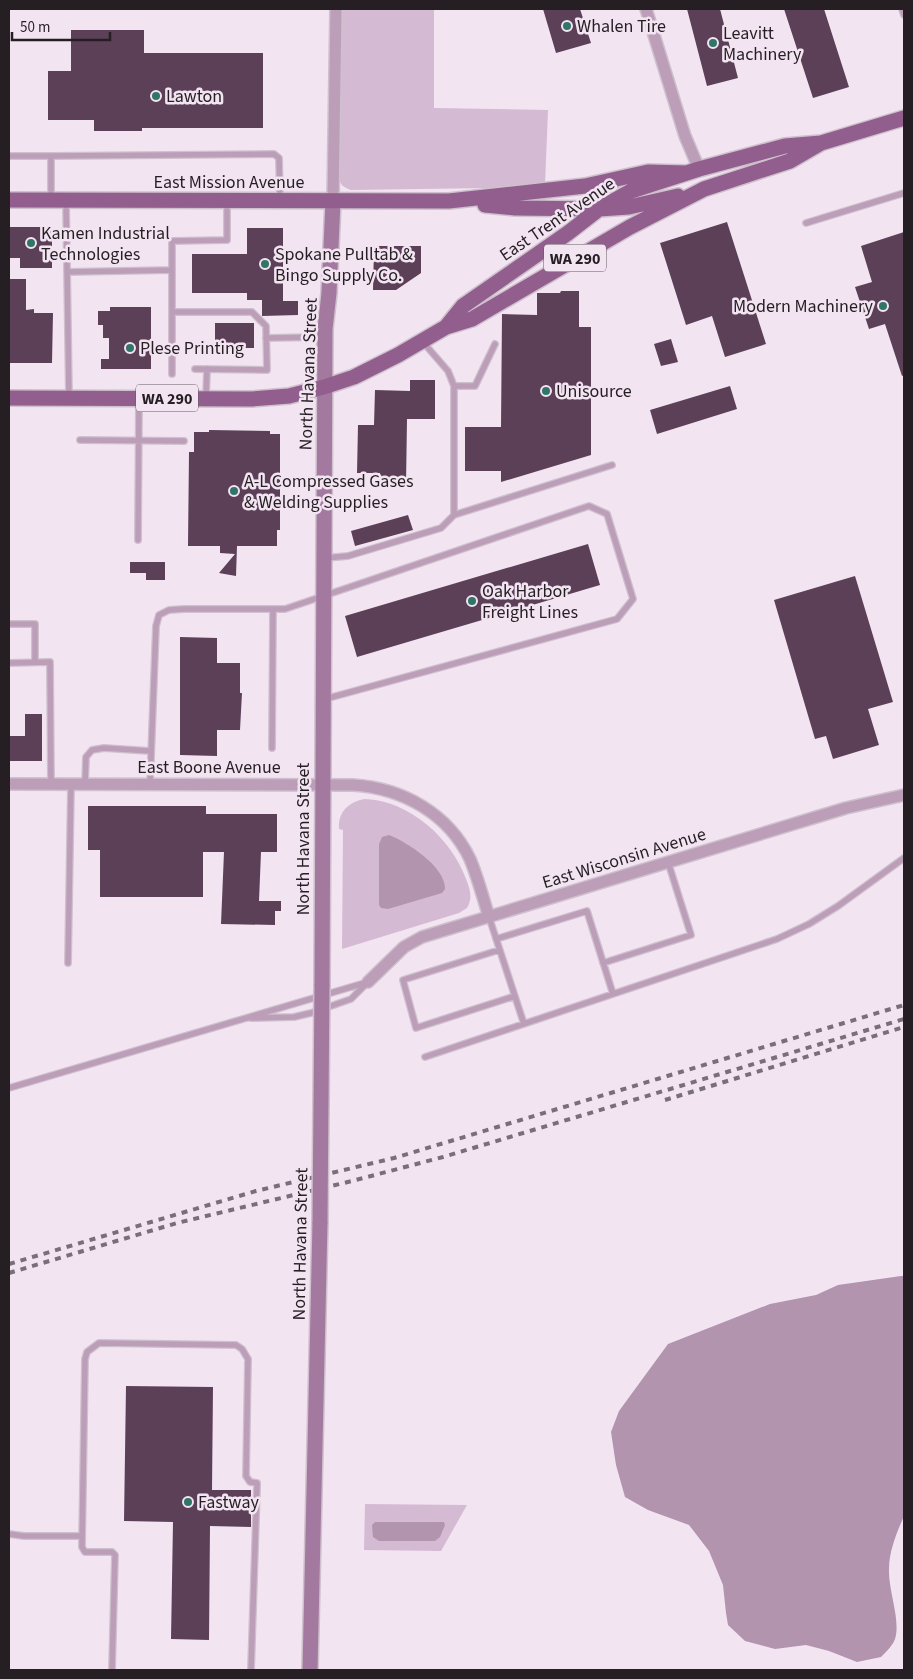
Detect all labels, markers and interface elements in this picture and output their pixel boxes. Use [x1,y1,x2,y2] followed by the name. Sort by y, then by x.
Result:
[12,10,110,42] scale bar
[577,14,666,39] place label: Whalen Tire
[20,17,50,38] text: 50 m
[561,20,573,32] marker: Whalen Tire
[723,21,802,67] place label: Leavitt Machinery
[707,37,719,49] marker: Leavitt Machinery
[166,84,222,109] place label: Lawton
[150,90,162,102] marker: Lawton
[153,170,305,195] street label: East Mission Avenue
[495,171,620,267] street label: East Trent Avenue
[41,221,170,267] place label: Kamen Industrial Technologies
[25,237,37,249] marker: Kamen Industrial Technologies
[275,242,413,288] place label: Spokane Pulltab & Bingo Supply Co.
[544,244,606,272] road number: WA 290
[259,258,271,270] marker: Spokane Pulltab & Bingo Supply Co.
[733,294,874,319] place label: Modern Machinery
[293,297,324,451] street label: North Havana Street
[877,300,889,312] marker: Modern Machinery
[140,336,244,361] place label: Plese Printing
[124,342,136,354] marker: Plese Printing
[556,379,632,404] place label: Unisource
[136,384,198,412] road number: WA 290
[540,385,552,397] marker: Unisource
[244,469,413,515] place label: A-L Compressed Gases & Welding Supplies
[228,485,240,497] marker: A-L Compressed Gases & Welding Supplies
[482,579,578,625] place label: Oak Harbor Freight Lines
[466,595,478,607] marker: Oak Harbor Freight Lines
[137,755,281,780] street label: East Boone Avenue
[291,763,316,915] street label: North Havana Street
[539,822,709,895] street label: East Wisconsin Avenue
[287,1167,314,1321] street label: North Havana Street
[198,1490,259,1515] place label: Fastway
[182,1496,194,1508] marker: Fastway

